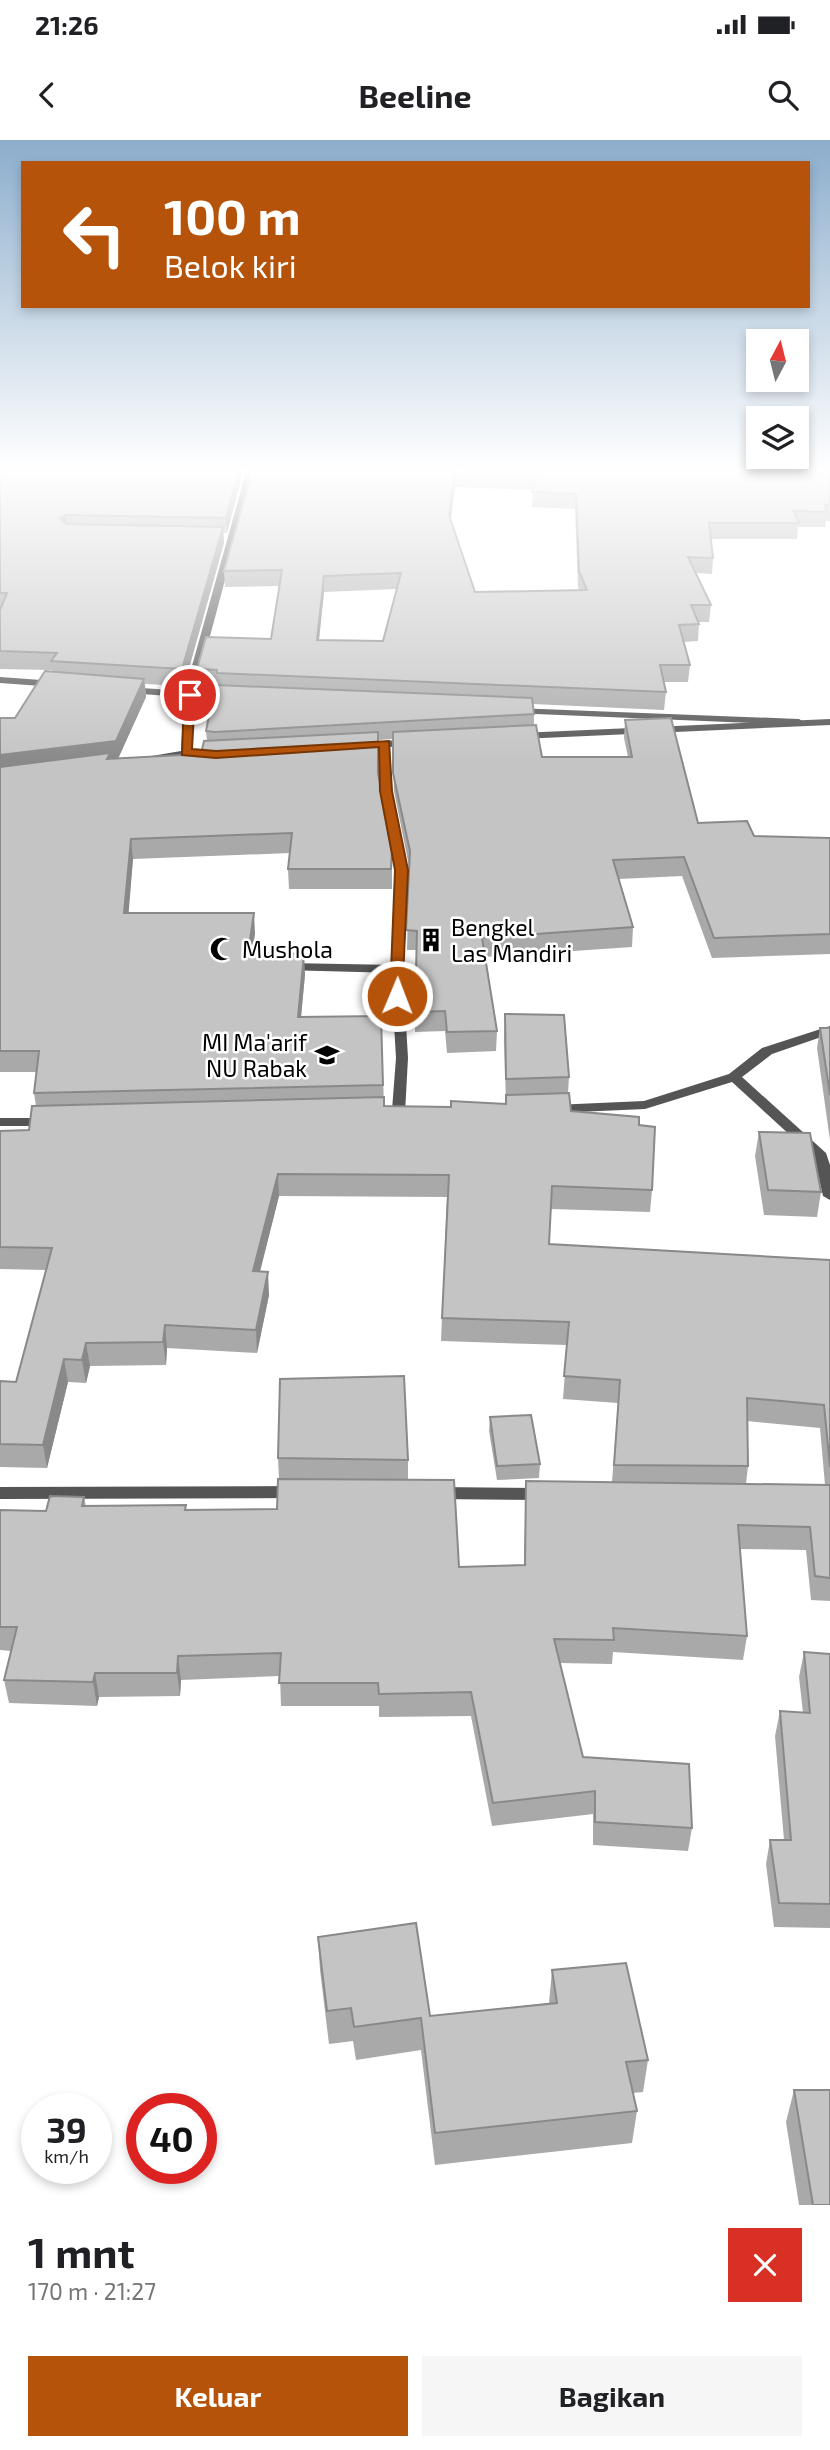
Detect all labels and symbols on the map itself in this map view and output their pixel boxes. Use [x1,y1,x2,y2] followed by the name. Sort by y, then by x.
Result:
[746,329,808,392] north arrow
[160,665,220,725] pin
[451,913,572,967] place label: Bengkel Las Mandiri
[417,926,445,954] building icon: Bengkel Las Mandiri
[208,935,236,963] mosque icon: Mushola
[242,935,333,963] place label: Mushola
[360,959,434,1033] position arrow
[202,1028,308,1082] place label: MI Ma'arif NU Rabak
[313,1041,341,1069] school or university icon: MI Ma'arif NU Rabak
[126,2093,217,2184] speed limit sign: 40

